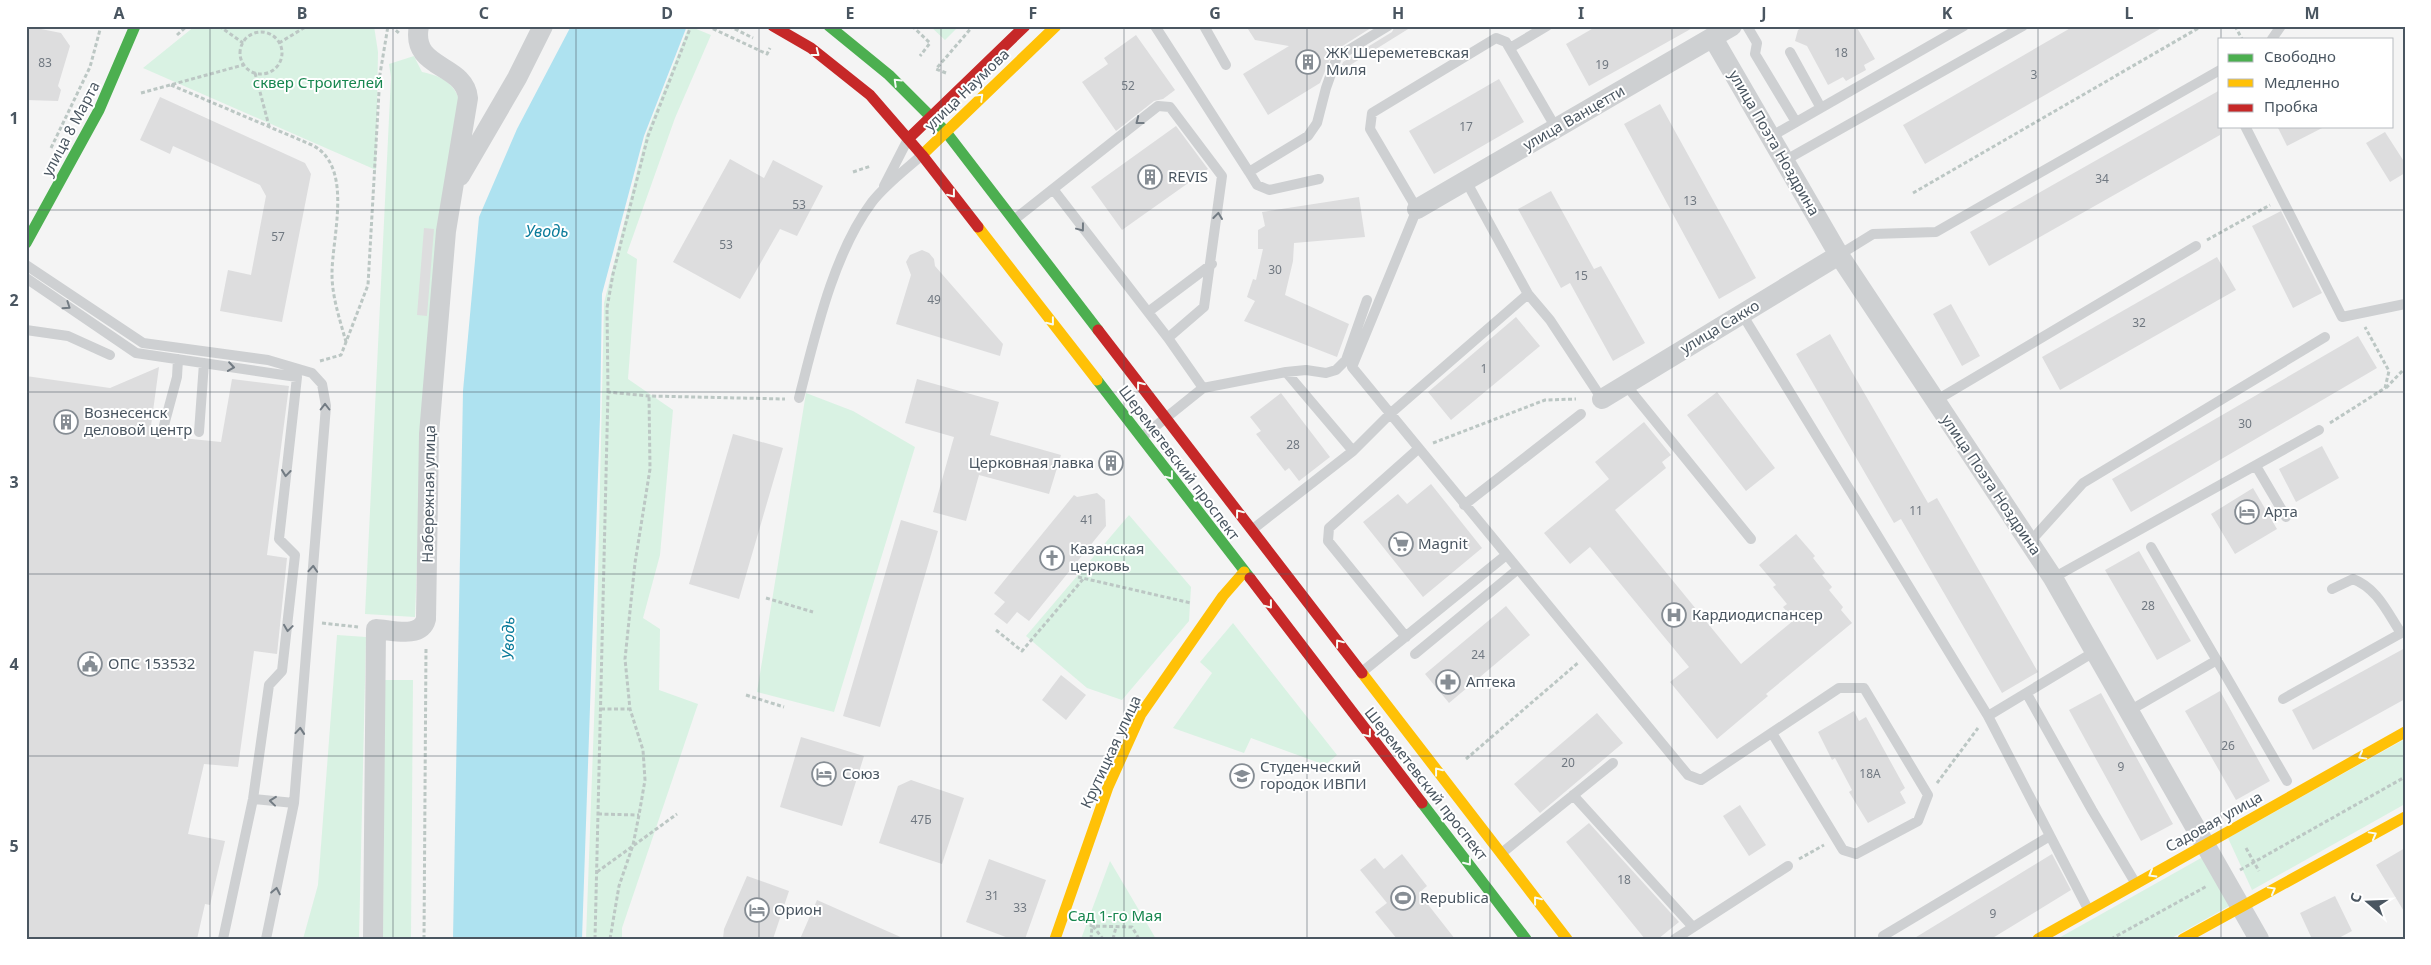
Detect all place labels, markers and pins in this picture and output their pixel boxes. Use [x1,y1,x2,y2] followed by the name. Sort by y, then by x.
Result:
[1326,42,1469,79] place label: ЖК Шереметевская Миля
[1295,49,1321,75] building icon: ЖК Шереметевская Миля
[1137,164,1163,190] building icon: REVIS
[1168,166,1208,186] place label: REVIS
[84,402,192,439] place label: Вознесенск деловой центр
[53,409,79,435] building icon: Вознесенск деловой центр
[1098,450,1124,476] building icon: Церковная лавка
[969,452,1094,472] place label: Церковная лавка
[2234,499,2260,525] hotel icon: Арта
[2264,501,2298,521] place label: Арта
[1388,531,1414,557] supermarket icon: Magnit
[1418,533,1468,553] place label: Magnit
[1070,538,1145,575] place label: Казанская церковь
[1039,545,1065,571] church icon: Казанская церковь
[1661,602,1687,628] hospital icon: Кардиодиспансер
[1692,604,1823,624] place label: Кардиодиспансер
[77,651,103,677] public building icon: ОПС 153532
[108,653,195,673] place label: ОПС 153532
[1435,669,1461,695] pharmacy icon: Аптека
[1466,671,1516,691] place label: Аптека
[1260,756,1367,793] place label: Студенческий городок ИВПИ
[811,761,837,787] hotel icon: Союз
[842,763,880,783] place label: Союз
[1229,763,1255,789] school or university icon: Студенческий городок ИВПИ
[1390,885,1416,911] sports icon: Republica
[1420,887,1489,907] place label: Republica
[744,897,770,923] hotel icon: Орион
[774,899,822,919] place label: Орион

